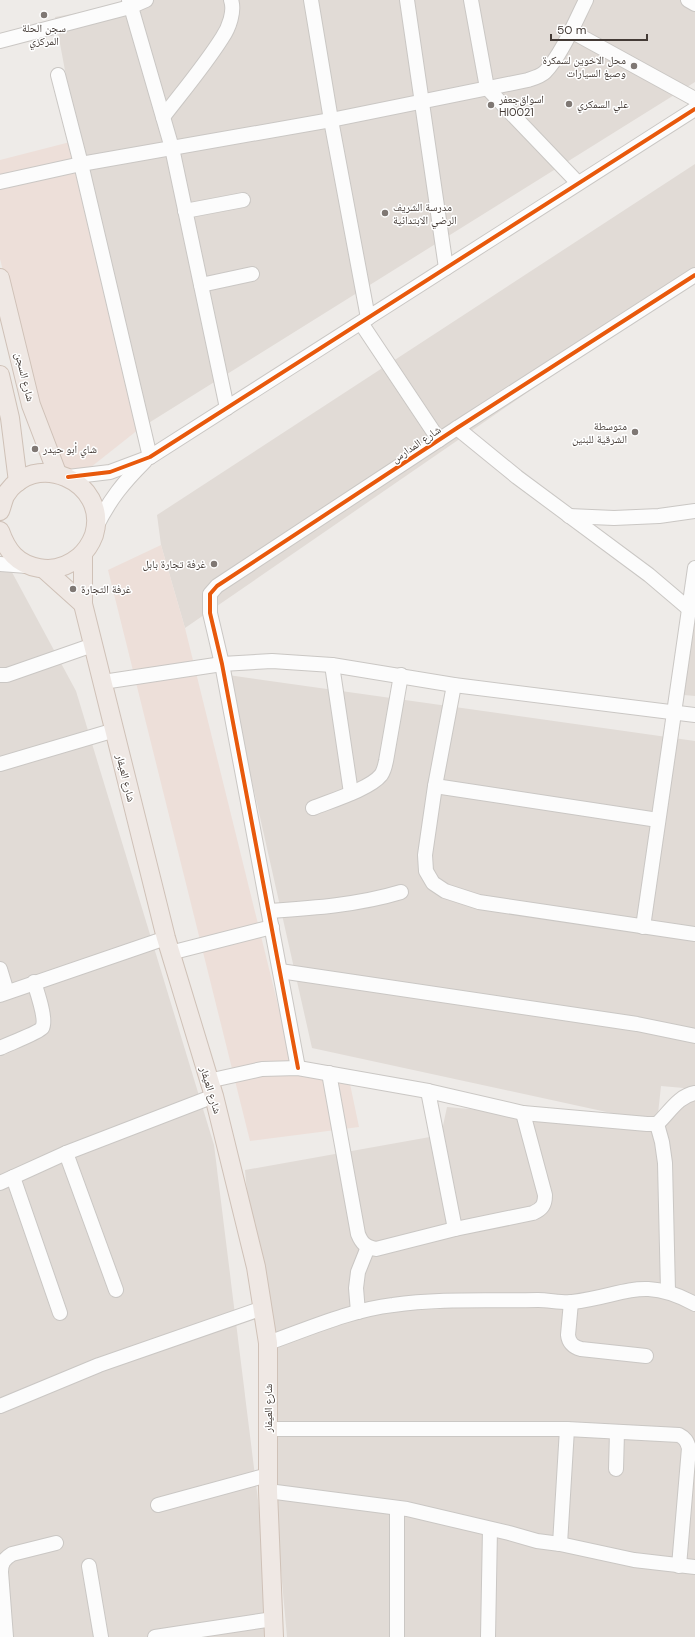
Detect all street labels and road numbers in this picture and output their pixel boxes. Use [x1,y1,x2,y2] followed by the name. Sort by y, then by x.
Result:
[12,351,38,403] street label: شارع السجن
[389,422,443,466] street label: شارع المدارس
[113,752,139,803] street label: شارع العيفار
[197,1064,225,1115] street label: شارع العيفار
[261,1384,275,1433] street label: شارع العيفار

